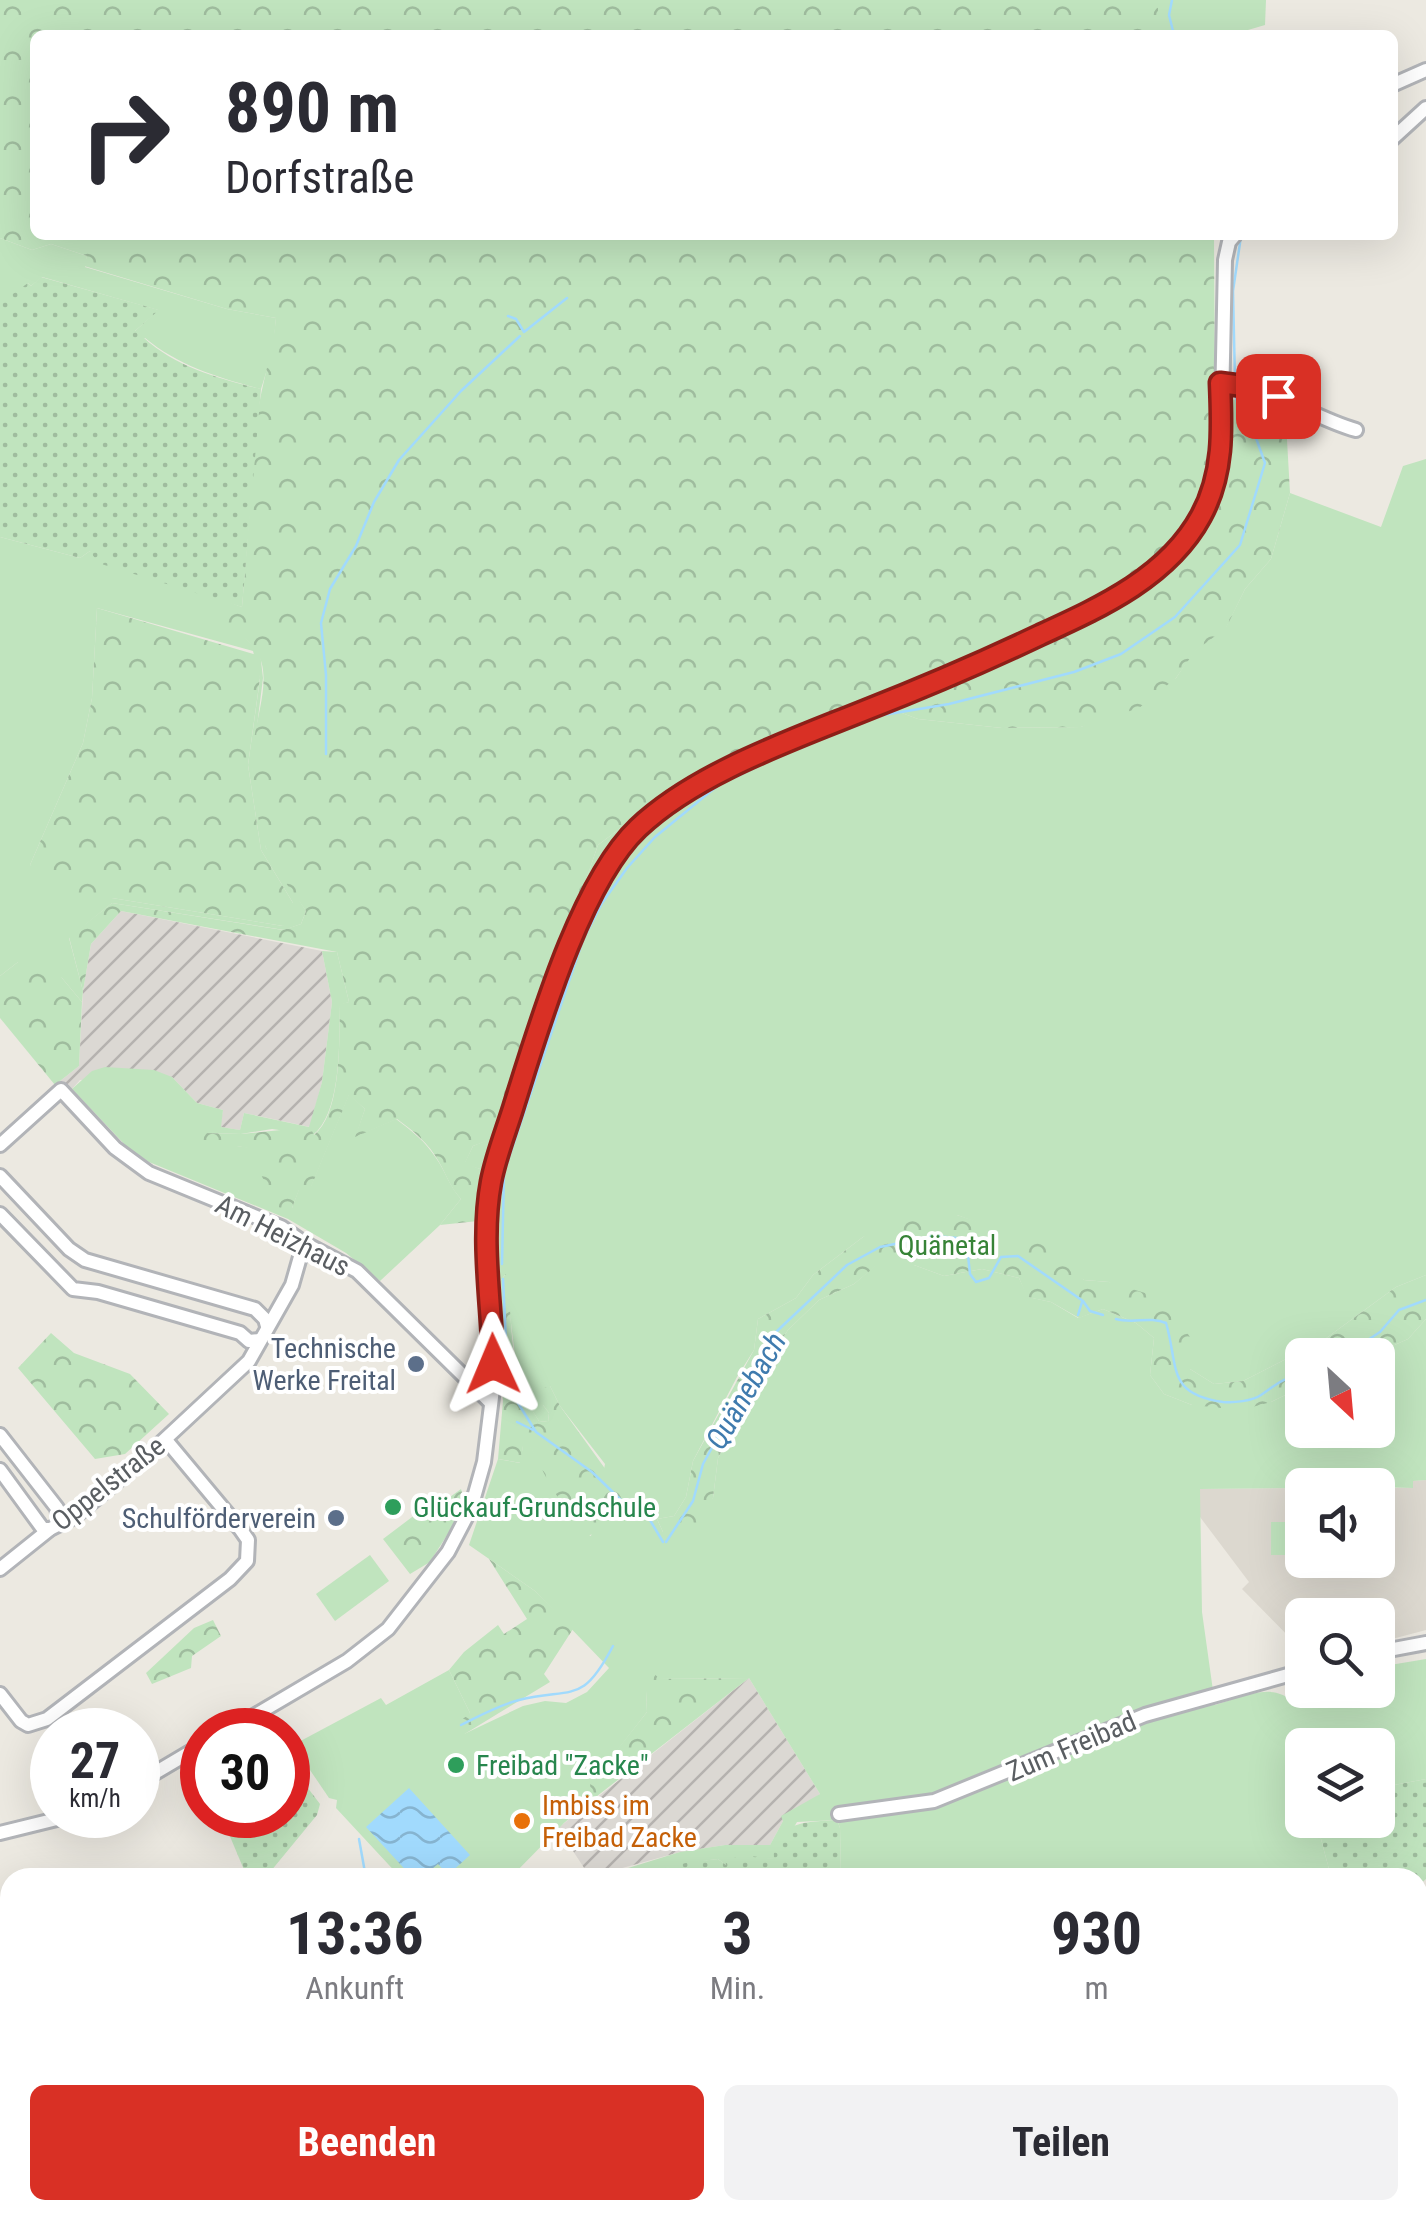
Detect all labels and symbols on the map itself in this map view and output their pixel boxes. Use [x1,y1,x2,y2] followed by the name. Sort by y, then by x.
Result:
[1236,354,1321,439] pin
[210,1188,355,1283] street label: Am Heizhaus
[898,1229,996,1262] park label: Quänetal
[441,1312,545,1416] position arrow
[698,1326,793,1455] water label: Quänebach
[252,1332,396,1397] place label: Technische Werke Freital
[1285,1338,1395,1448] north arrow
[405,1353,427,1375] marker: Technische Werke Freital
[45,1429,171,1538] street label: Oppelstraße
[413,1491,656,1524] place label: Glückauf-Grundschule
[382,1496,404,1518] marker: Glückauf-Grundschule
[122,1502,316,1535] place label: Schulförderverein
[325,1507,347,1529] marker: Schulförderverein
[1001,1704,1141,1789] street label: Zum Freibad
[180,1708,310,1838] speed limit sign: 30
[476,1749,649,1782] place label: Freibad "Zacke"
[445,1754,467,1776] marker: Freibad "Zacke"
[542,1789,697,1854] place label: Imbiss im Freibad Zacke
[511,1810,533,1832] marker: Imbiss im Freibad Zacke

